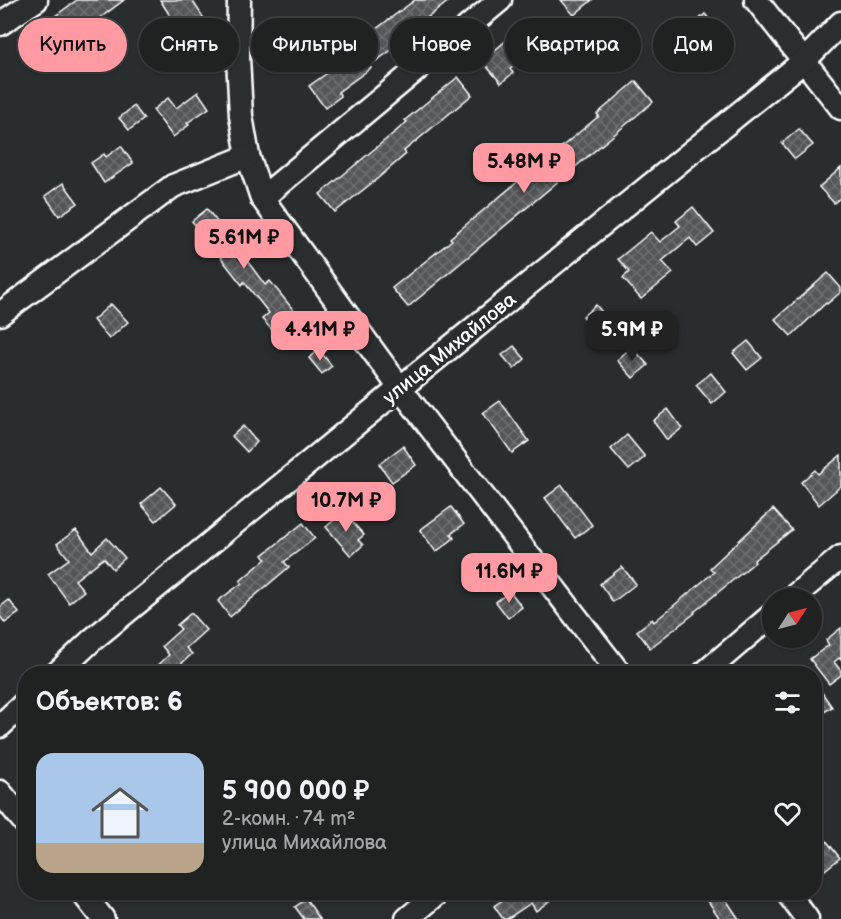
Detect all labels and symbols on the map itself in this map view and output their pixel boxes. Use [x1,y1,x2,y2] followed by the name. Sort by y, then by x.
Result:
[469,143,579,194] pin: 5.48M ₽
[189,219,299,270] pin: 5.61M ₽
[378,287,521,410] street label: улица Михайлова
[265,311,375,362] pin: 4.41M ₽
[583,311,681,362] pin: 5.9M ₽
[291,482,401,533] pin: 10.7M ₽
[454,553,564,604] pin: 11.6M ₽
[762,588,822,648] north arrow

